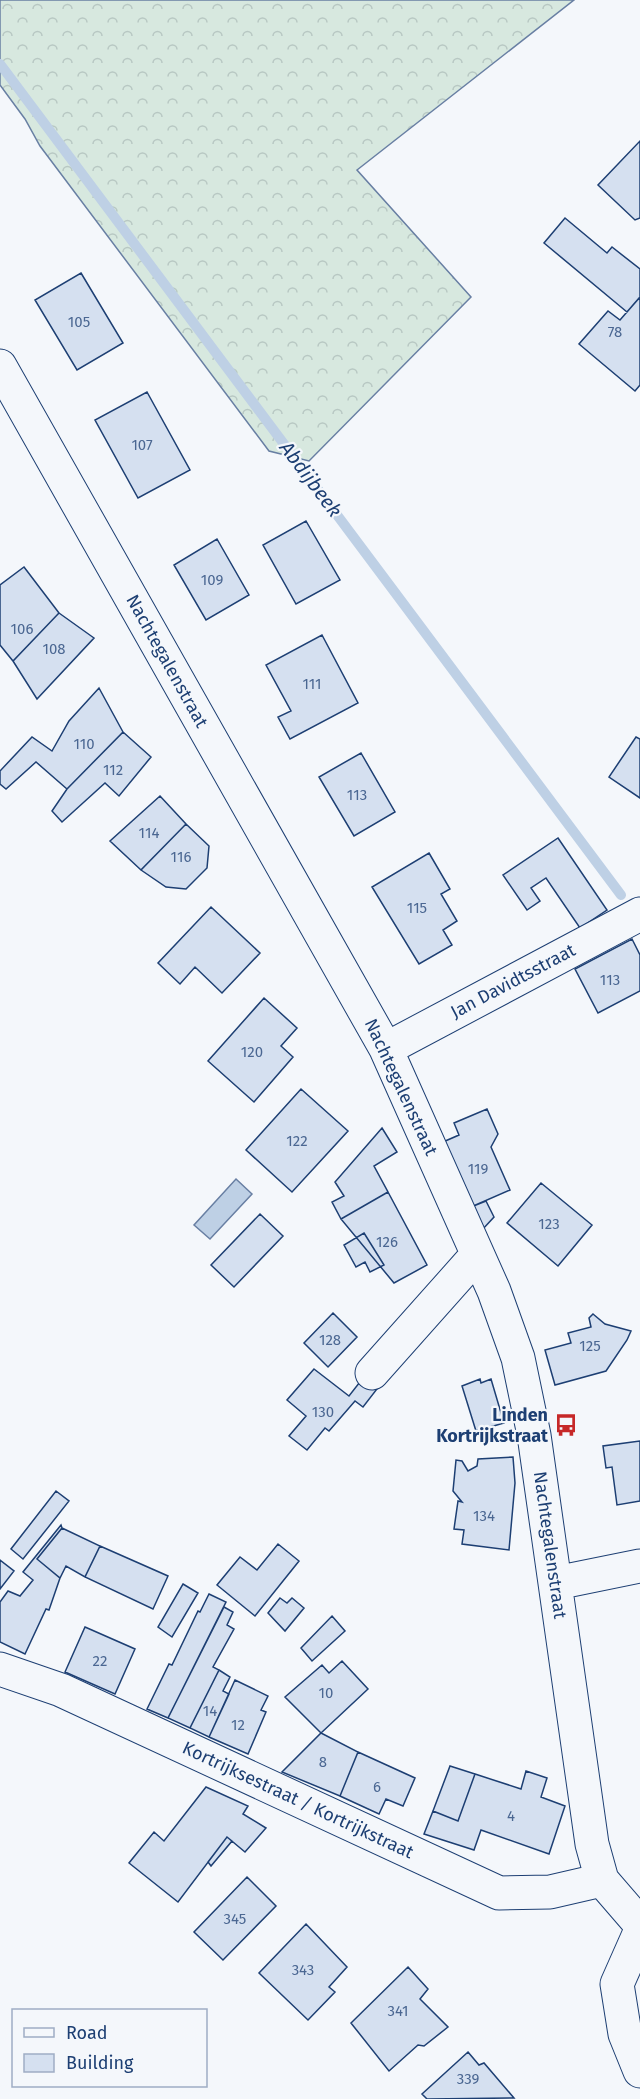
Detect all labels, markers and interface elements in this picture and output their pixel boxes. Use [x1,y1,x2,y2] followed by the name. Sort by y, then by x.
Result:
[68,313,90,331] house number: 105
[608,323,622,341] house number: 78
[274,435,347,522] water label: Abdijbeek
[131,436,153,454] house number: 107
[201,571,223,589] house number: 109
[121,591,213,732] street label: Nachtegalenstraat
[11,620,33,638] house number: 106
[42,640,66,658] house number: 108
[302,675,322,693] house number: 111
[73,735,95,753] house number: 110
[103,761,123,779] house number: 112
[347,786,367,804] house number: 113
[139,824,159,842] house number: 114
[171,848,191,866] house number: 116
[407,899,427,917] house number: 115
[447,939,580,1023] street label: Jan Davidtsstraat
[600,971,620,989] house number: 113
[360,1015,443,1159] street label: Nachtegalenstraat
[241,1043,263,1061] house number: 120
[286,1132,308,1150] house number: 122
[468,1160,488,1178] house number: 119
[538,1215,560,1233] house number: 123
[376,1233,398,1251] house number: 126
[319,1331,341,1349] house number: 128
[579,1337,601,1355] house number: 125
[312,1403,334,1421] house number: 130
[436,1404,549,1447] place label: Linden Kortrijkstraat
[553,1412,579,1438] bus stop icon: Linden Kortrijkstraat
[529,1470,571,1621] street label: Nachtegalenstraat
[473,1507,495,1525] house number: 134
[93,1652,107,1670] house number: 22
[319,1684,333,1702] house number: 10
[203,1702,217,1720] house number: 14
[231,1716,245,1734] house number: 12
[179,1737,418,1864] street label: Kortrijksestraat / Kortrijkstraat
[319,1753,327,1771] house number: 8
[373,1778,381,1796] house number: 6
[507,1807,515,1825] house number: 4
[224,1910,246,1928] house number: 345
[292,1961,314,1979] house number: 343
[387,2002,409,2020] house number: 341
[12,2009,207,2087] legend
[66,2022,108,2044] text: Road
[66,2052,134,2074] text: Building
[457,2070,479,2088] house number: 339

